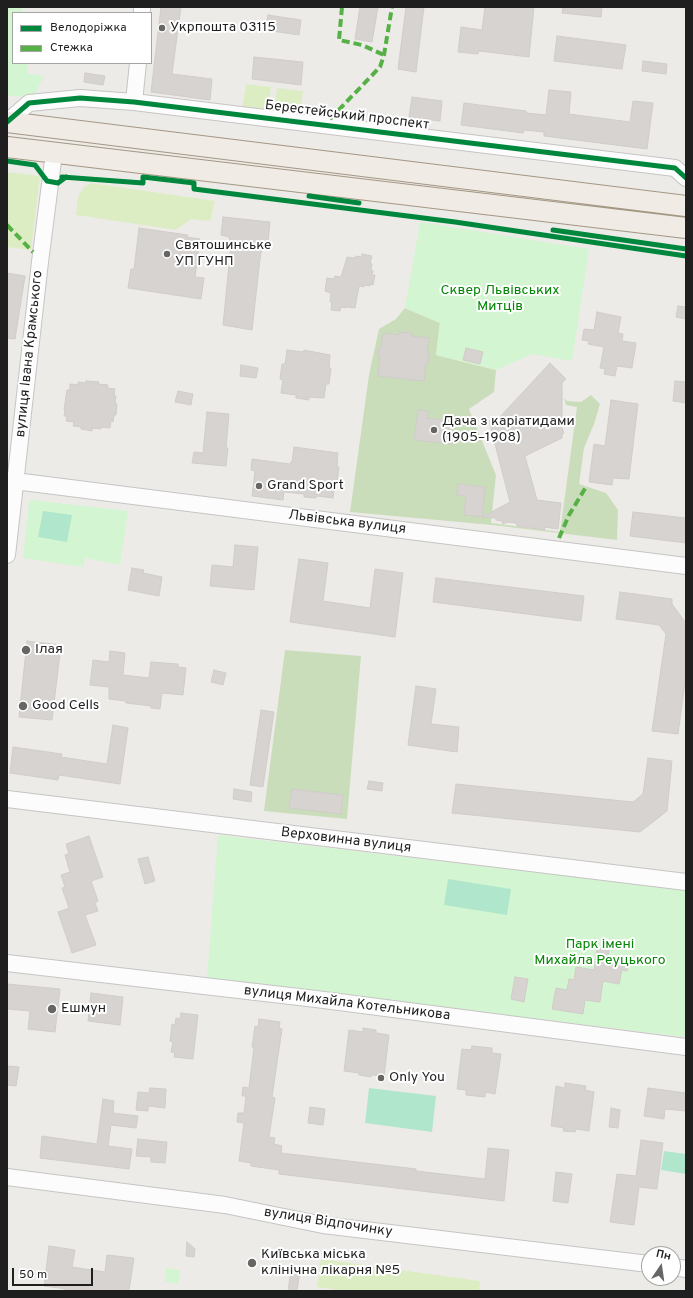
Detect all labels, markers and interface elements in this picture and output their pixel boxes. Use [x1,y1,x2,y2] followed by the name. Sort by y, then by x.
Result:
[12,12,152,64] legend
[50,20,127,36] text: Велодоріжка
[170,20,276,36] place label: Укрпошта 03115
[157,23,167,33] marker: Укрпошта 03115
[50,40,93,56] text: Стежка
[264,98,430,134] street label: Берестейський проспект
[175,238,272,270] place label: Святошинське УП ГУНП
[162,249,172,259] marker: Святошинське УП ГУНП
[13,270,47,438] street label: вулиця Івана Крамського
[440,283,560,316] park label: Сквер Львівських Митців
[442,414,575,446] place label: Дача з каріатидами (1905–1908)
[429,425,439,435] marker: Дача з каріатидами (1905–1908)
[267,478,344,494] place label: Grand Sport
[254,481,264,491] marker: Grand Sport
[287,507,407,539] street label: Львівська вулиця
[35,642,63,658] place label: Ілая
[20,644,32,656] marker: Ілая
[32,698,99,714] place label: Good Cells
[17,700,29,712] marker: Good Cells
[280,825,412,857] street label: Верховинна вулиця
[534,937,666,970] park label: Парк імені Михайла Реуцького
[243,983,451,1025] street label: вулиця Михайла Котельникова
[61,1001,106,1017] place label: Ешмун
[46,1003,58,1015] marker: Ешмун
[389,1070,445,1086] place label: Only You
[376,1073,386,1083] marker: Only You
[263,1205,393,1241] street label: вулиця Відпочинку
[641,1246,681,1286] north arrow
[261,1247,400,1280] place label: Київська міська клінічна лікарня №5
[655,1247,672,1264] text: Пн
[246,1257,258,1269] marker: Київська міська клінічна лікарня №5
[14,1260,95,1286] scale bar
[19,1267,47,1283] text: 50 m

